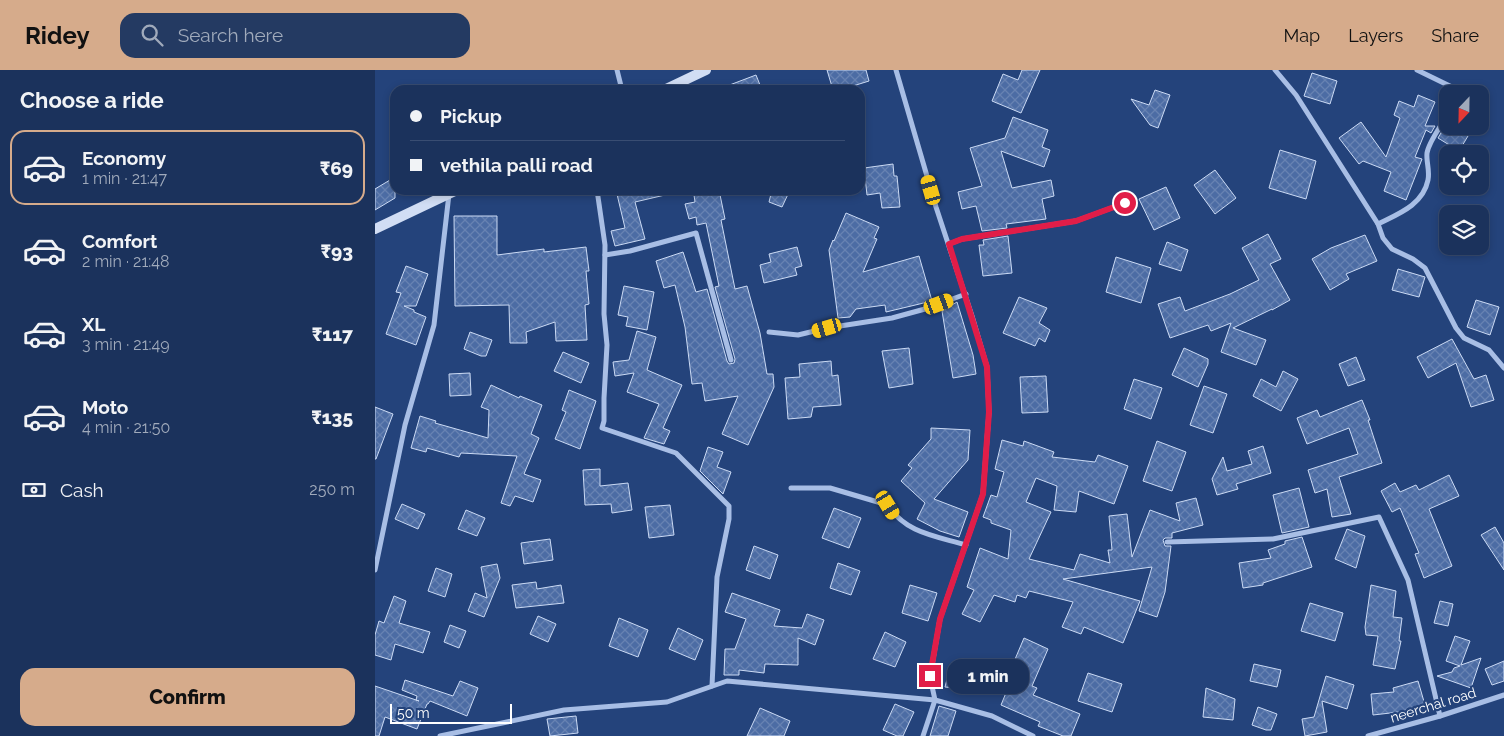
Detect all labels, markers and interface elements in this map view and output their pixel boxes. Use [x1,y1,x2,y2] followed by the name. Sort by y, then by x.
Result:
[120,13,470,58] search box
[25,21,90,50] text: Ridey
[138,21,166,49] icon: search
[178,24,283,46] text: Search here
[1284,25,1320,46] text: Map
[1348,25,1403,46] text: Layers
[1431,25,1479,46] text: Share
[1439,85,1489,135] north arrow
[1439,85,1489,255] map controls
[20,87,164,113] text: Choose a ride
[440,105,502,127] text: Pickup
[22,145,67,190] icon: car
[1439,145,1489,195] button: locate
[82,147,166,169] text: Economy
[440,154,593,176] text: vethila palli road
[320,157,353,179] text: ₹69
[82,169,167,188] text: 1 min · 21:47
[919,174,942,206] car
[1114,192,1136,214] route start
[1439,205,1489,255] button: layers
[22,228,67,273] icon: car
[82,230,157,252] text: Comfort
[320,240,353,262] text: ₹93
[82,252,170,271] text: 2 min · 21:48
[922,292,955,316] car
[22,311,67,356] icon: car
[82,313,105,335] text: XL
[810,317,843,339] car
[312,323,353,345] text: ₹117
[82,335,170,354] text: 3 min · 21:49
[22,394,67,439] icon: car
[82,396,128,418] text: Moto
[311,406,353,428] text: ₹135
[82,418,170,437] text: 4 min · 21:50
[20,476,48,504] icon: cash
[60,479,104,501] text: Cash
[309,480,355,499] text: 250 m
[873,488,902,522] car
[947,658,1030,694] callout: 1 min
[919,665,941,687] route end
[967,667,1009,686] text: 1 min
[20,668,355,726] button: Confirm
[1388,684,1478,726] street label: neerchal road
[390,701,513,724] scale bar
[397,705,430,721] text: 50 m

